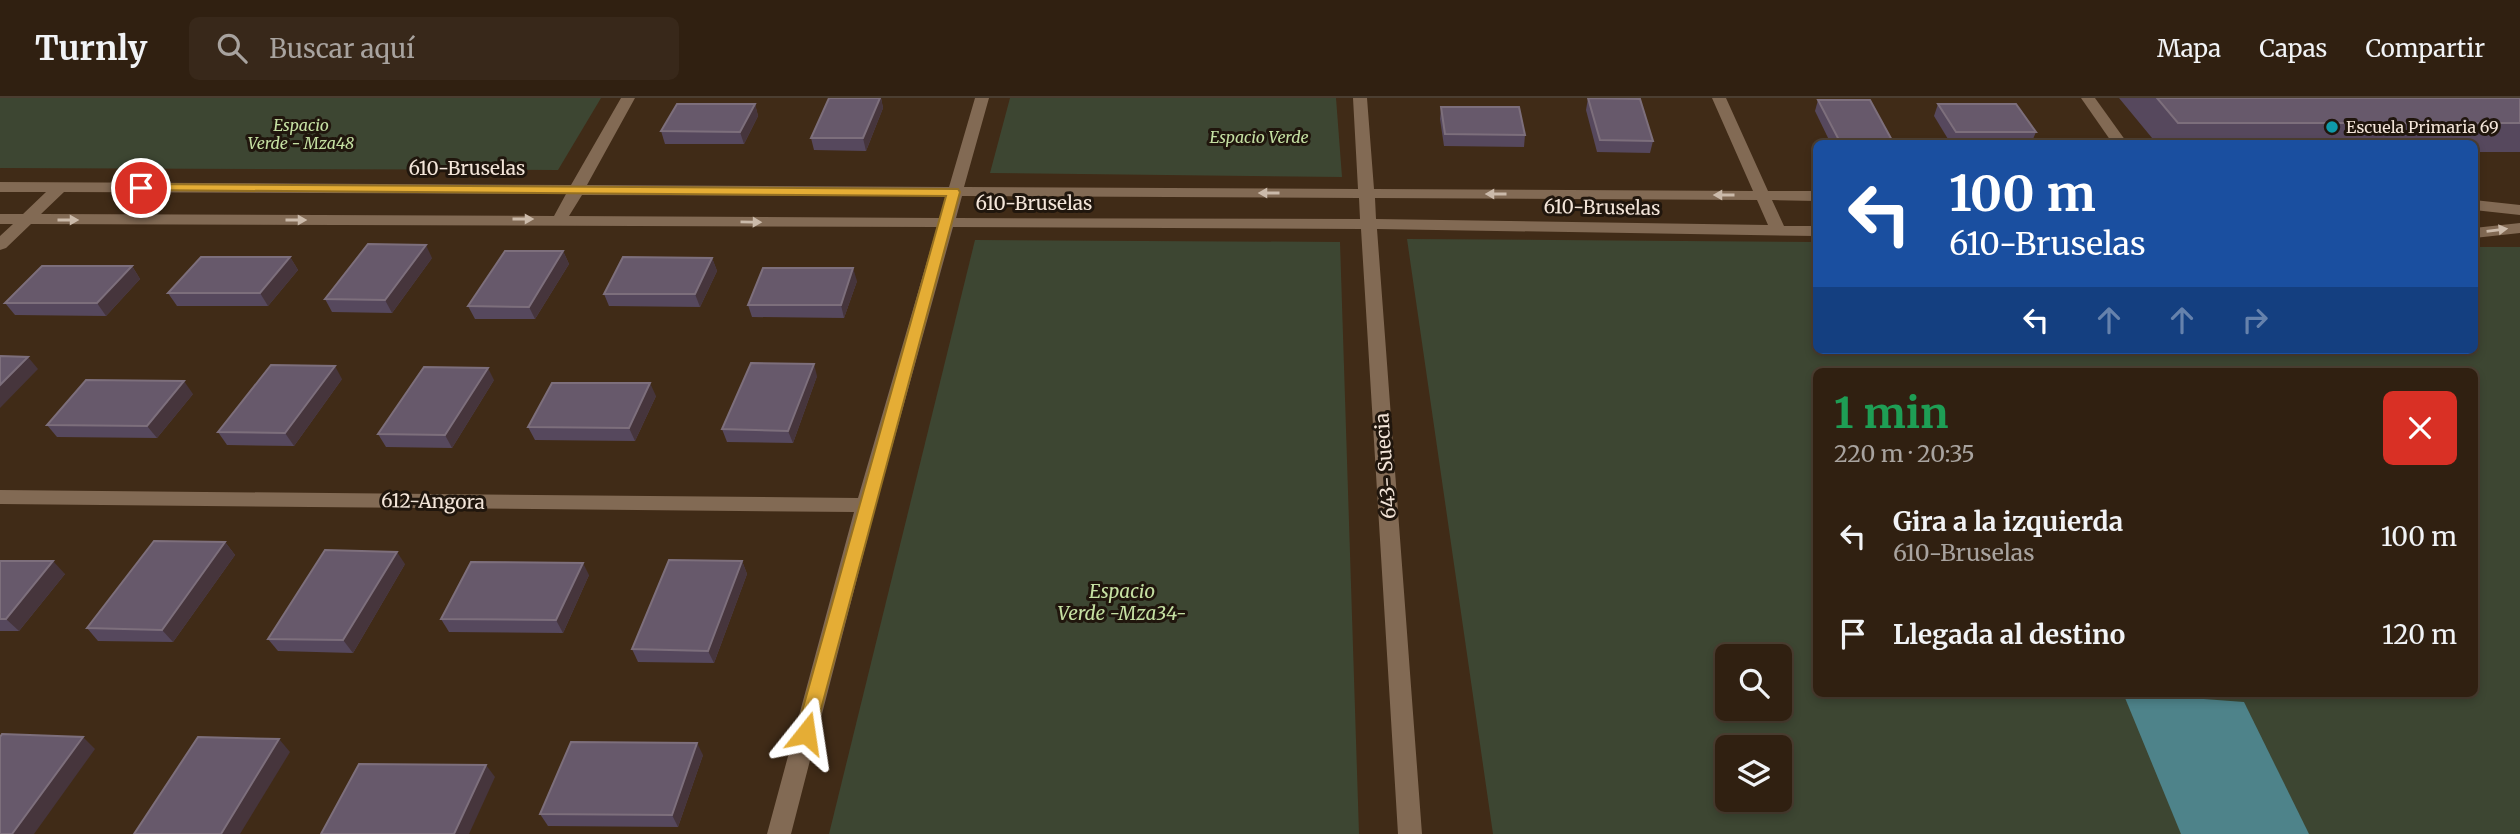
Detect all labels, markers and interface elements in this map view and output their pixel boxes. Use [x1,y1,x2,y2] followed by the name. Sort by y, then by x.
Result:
[189,17,679,80] search box
[35,28,147,69] text: Turnly
[213,29,251,67] icon: search
[269,32,415,65] text: Buscar aquí
[2157,33,2221,64] text: Mapa
[2259,33,2327,64] text: Capas
[2365,33,2485,64] text: Compartir
[248,115,354,153] park label: Espacio Verde - Mza48
[2346,117,2499,137] place label: Escuela Primaria 69
[2324,119,2340,135] marker: Escuela Primaria 69
[1209,127,1309,147] park label: Espacio Verde
[409,156,525,180] street label: 610-Bruselas
[111,158,171,218] pin
[1949,163,2096,224] text: 100 m
[1834,168,1925,259] icon: left
[122,169,160,207] icon: arrive
[1258,187,1280,199] one-way arrow
[1485,188,1507,200] one-way arrow
[1713,189,1735,201] one-way arrow
[976,191,1092,215] street label: 610-Bruselas
[1543,194,1661,220] street label: 610-Bruselas
[512,213,534,225] one-way arrow
[57,214,79,226] one-way arrow
[285,214,307,226] one-way arrow
[740,216,762,227] one-way arrow
[1949,224,2146,264] text: 610-Bruselas
[2486,225,2508,236] one-way arrow
[2017,301,2055,339] icon: left
[2090,301,2128,339] icon: ahead
[2163,301,2201,339] icon: ahead
[2236,301,2274,339] icon: right
[1834,387,1948,439] text: 1 min
[2383,391,2457,465] button: close
[1369,412,1401,520] street label: 643- Suecia
[1834,439,1975,468] text: 220 m · 20:35
[381,488,485,514] street label: 612-Angora
[1893,505,2123,538] text: Gira a la izquierda
[1834,517,1872,555] icon: left
[2381,520,2457,553] text: 100 m
[1893,538,2034,567] text: 610-Bruselas
[1058,579,1186,625] park label: Espacio Verde -Mza34-
[1834,615,1872,653] icon: arrive
[1893,618,2125,651] text: Llegada al destino
[2382,618,2457,651] text: 120 m
[1715,644,1792,812] map controls
[1715,644,1792,721] button: search
[769,696,843,770] position arrow
[1715,735,1792,812] button: layers

